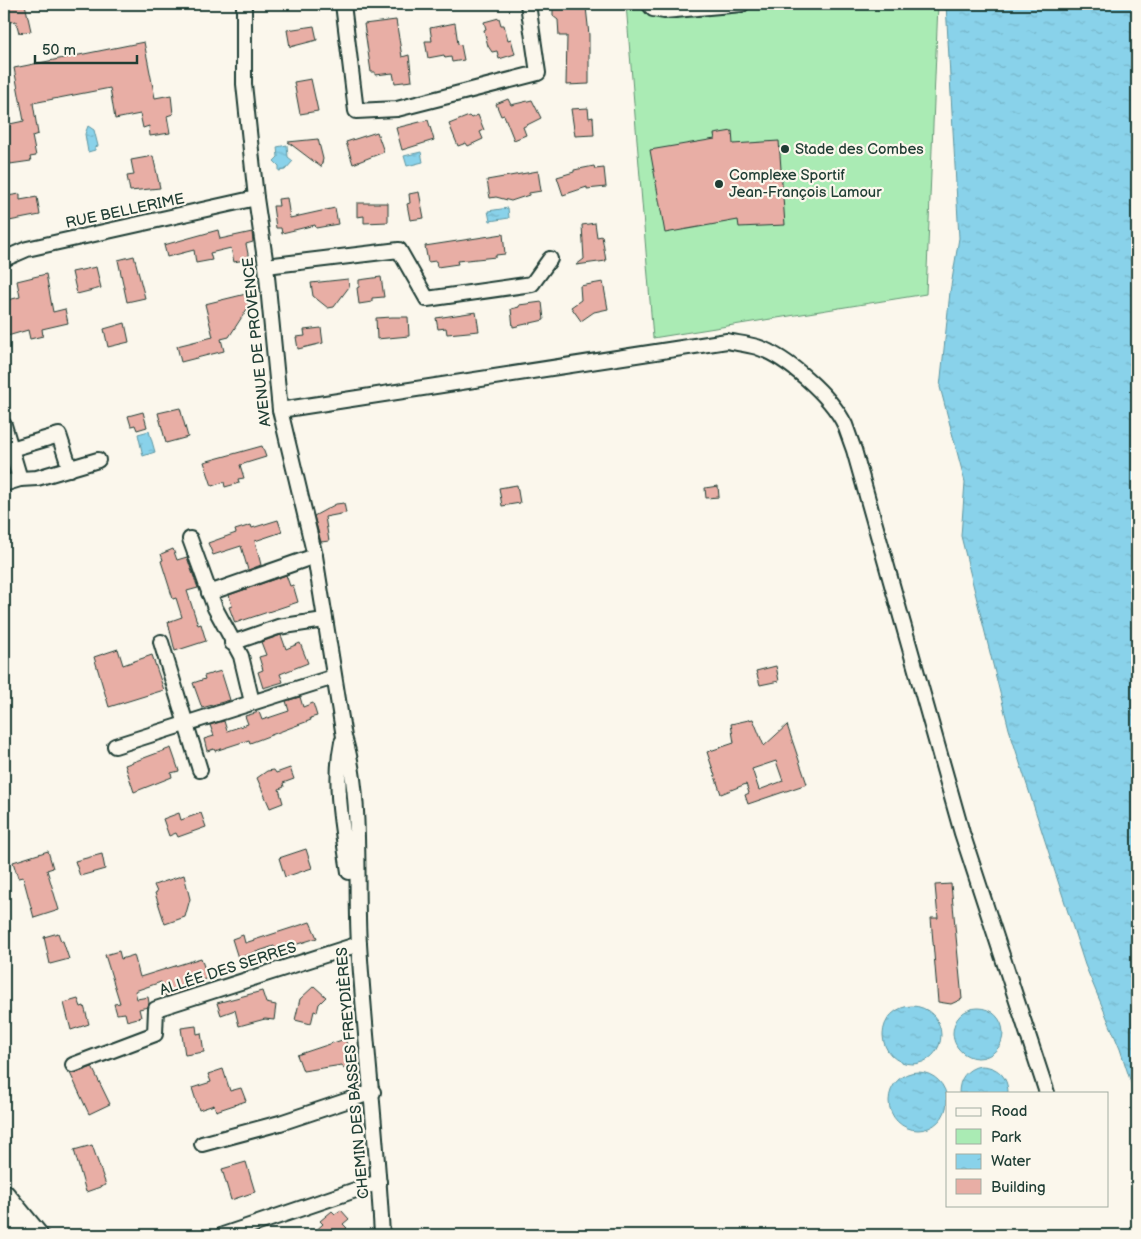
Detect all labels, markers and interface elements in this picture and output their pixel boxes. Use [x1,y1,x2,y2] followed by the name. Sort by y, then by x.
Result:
[35,32,138,64] scale bar
[42,41,76,60] text: 50 m
[795,140,924,159] place label: Stade des Combes
[779,143,791,155] marker: Stade des Combes
[729,166,882,202] place label: Complexe Sportif Jean-François Lamour
[713,178,725,190] marker: Complexe Sportif Jean-François Lamour
[64,189,186,233] street label: RUE BELLERIME
[239,256,275,428] street label: AVENUE DE PROVENCE
[157,938,299,1000] street label: ALLÉE DES SERRES
[333,946,373,1200] street label: CHEMIN DES BASSES FREYDIÈRES
[946,1092,1108,1206] legend
[991,1102,1027,1121] text: Road
[991,1128,1022,1147] text: Park
[991,1152,1031,1171] text: Water
[991,1178,1046,1197] text: Building

